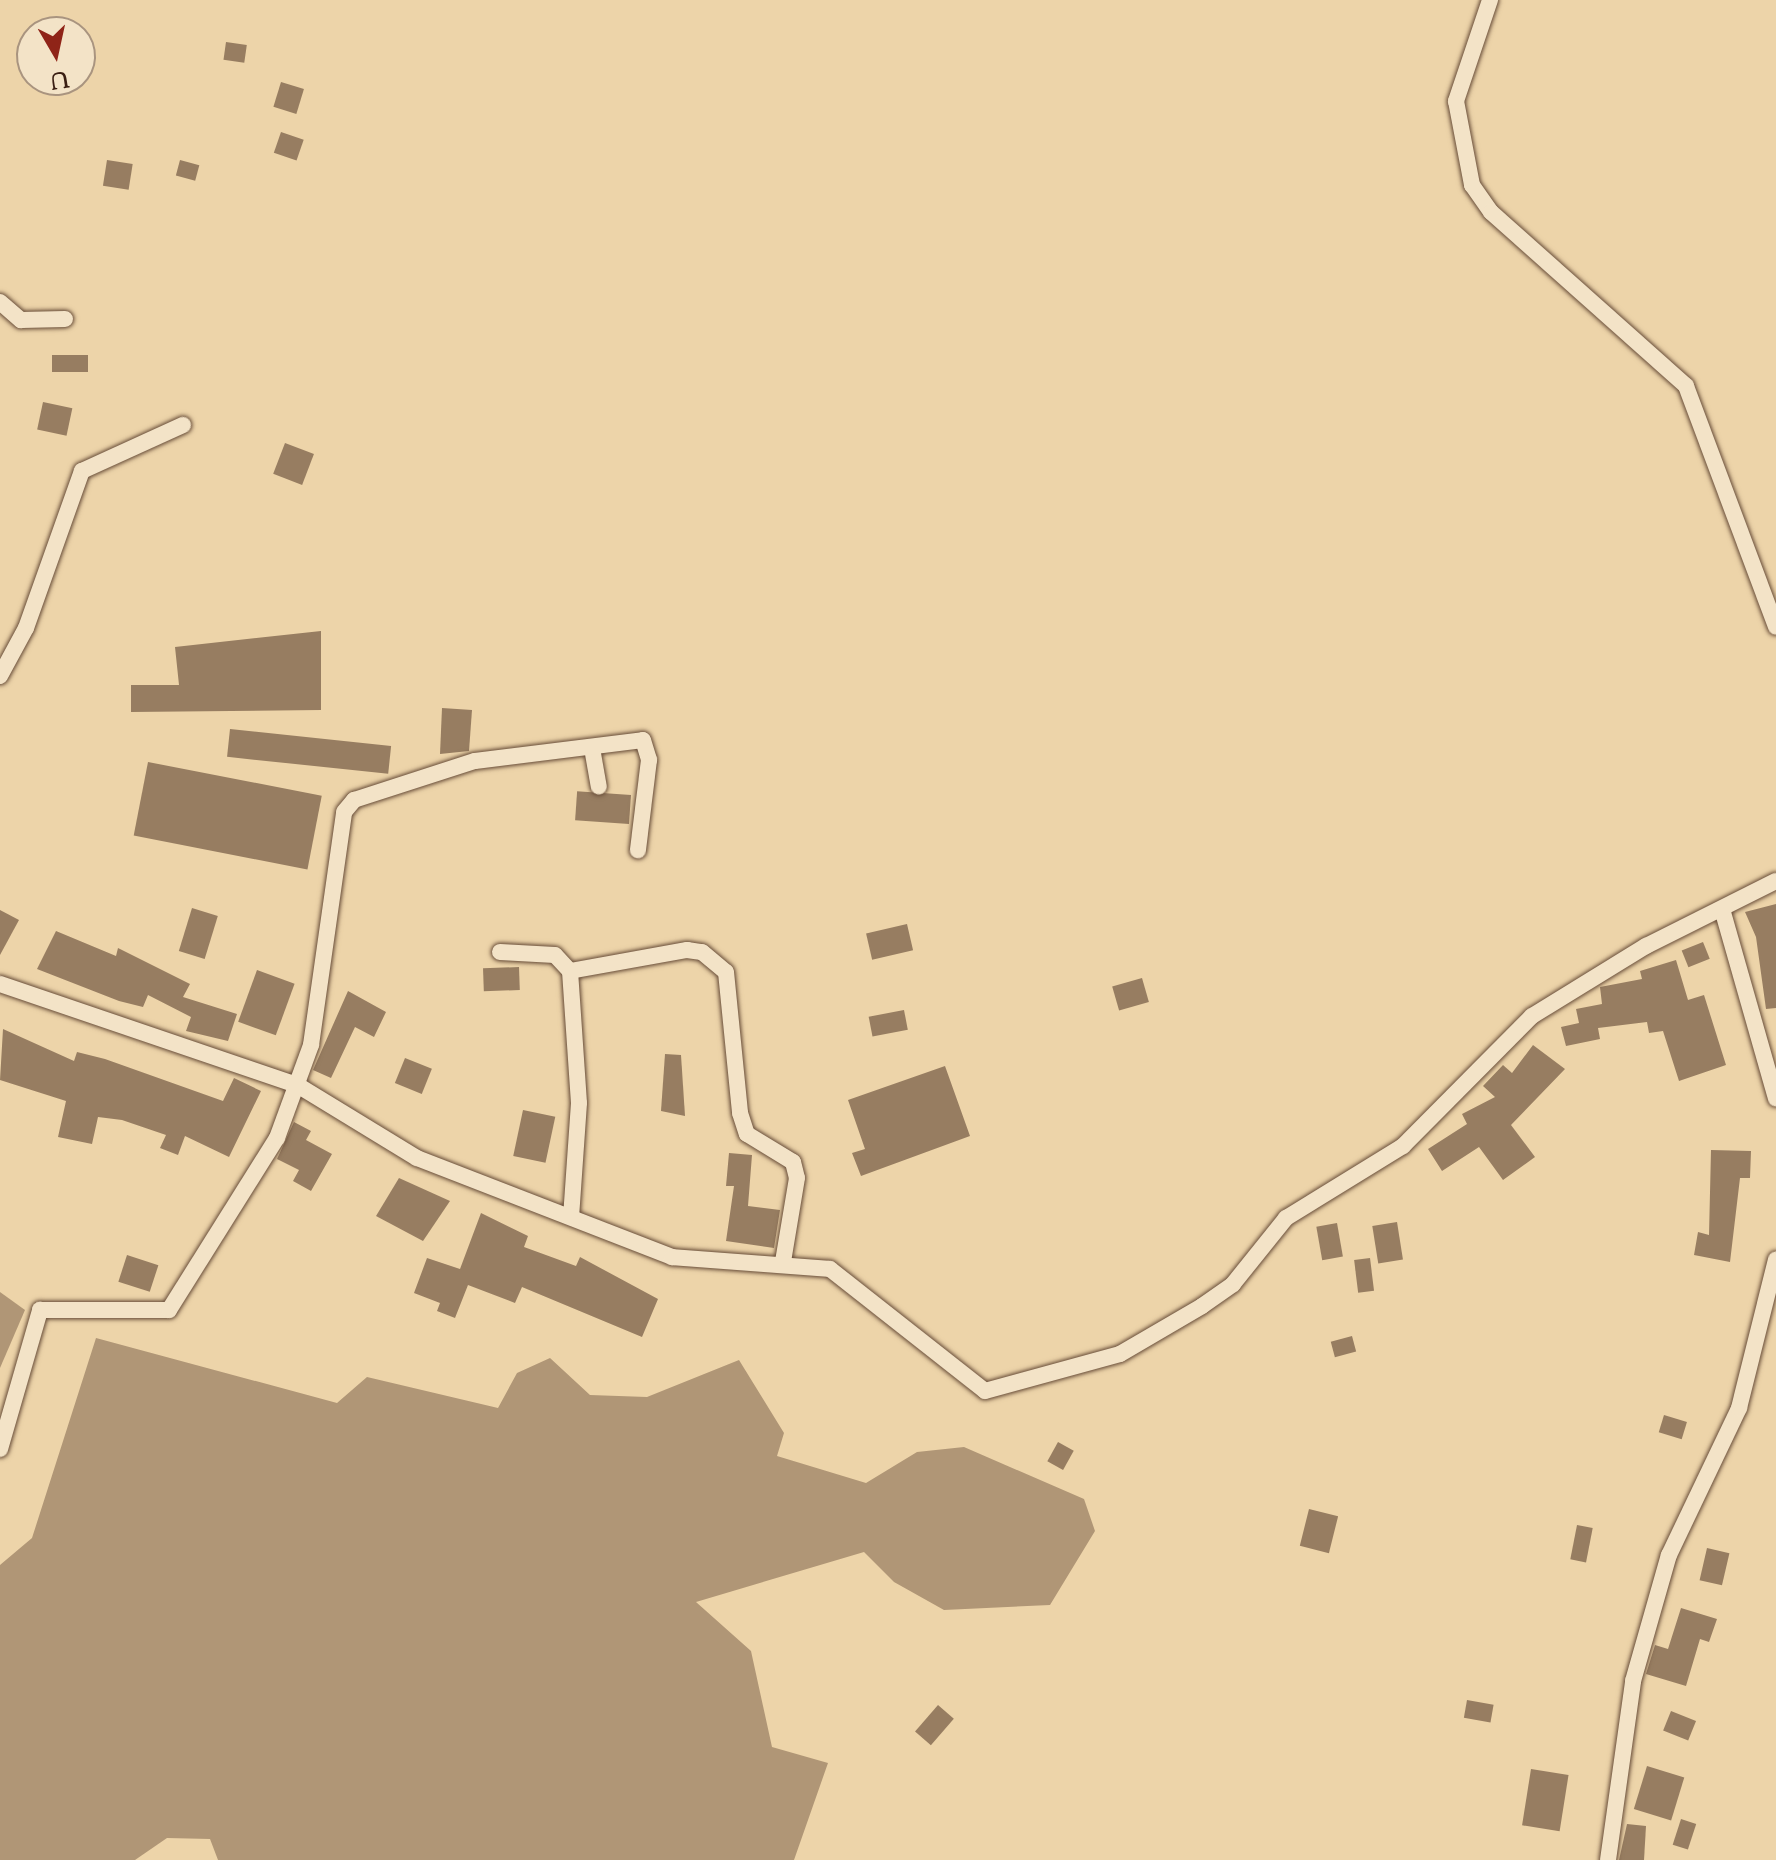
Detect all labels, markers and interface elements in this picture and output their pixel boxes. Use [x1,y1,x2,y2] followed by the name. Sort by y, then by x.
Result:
[16,16,96,96] north arrow
[48,61,71,95] text: U

